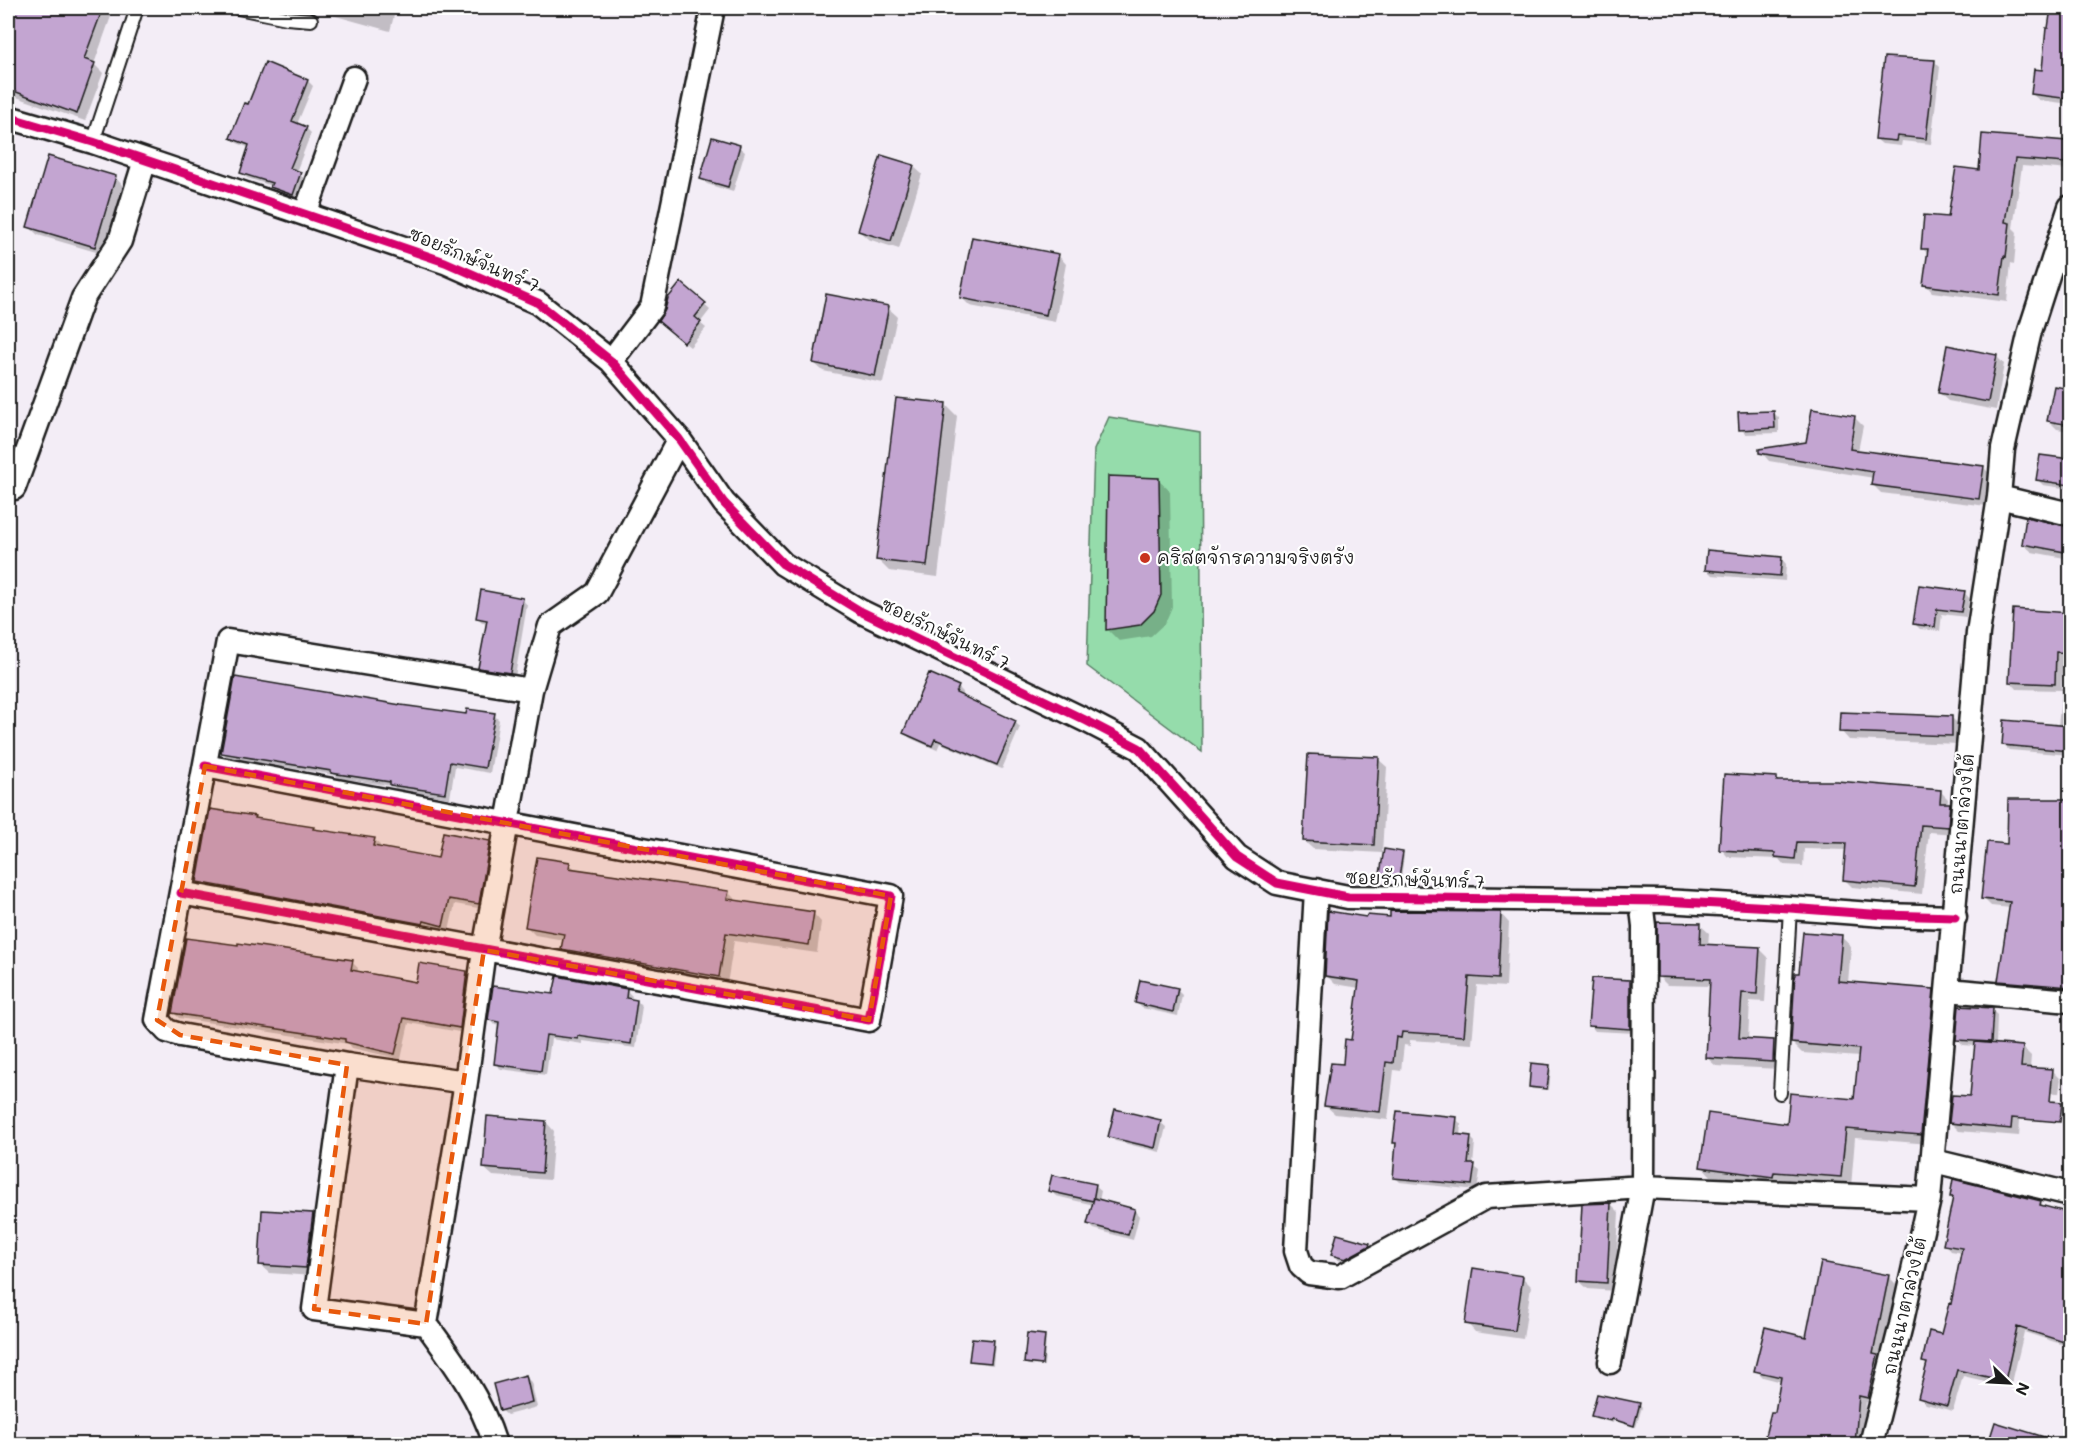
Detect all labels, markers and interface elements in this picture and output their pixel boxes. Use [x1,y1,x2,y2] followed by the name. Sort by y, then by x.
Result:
[405,221,543,297] street label: ซอยรักษ์จันทร์ 7
[1157,545,1354,569] place label: คริสตจักรความจริงตรัง
[1138,551,1152,565] marker: คริสตจักรความจริงตรัง
[877,592,1013,675] street label: ซอยรักษ์จันทร์ 7
[1943,752,1979,895] street label: ถนนนาตาล่วงใต้
[1345,865,1485,893] street label: ซอยรักษ์จันทร์ 7
[1876,1234,1932,1377] street label: ถนนนาตาล่วงใต้
[1979,1353,2039,1413] north arrow
[2011,1379,2035,1399] text: N

